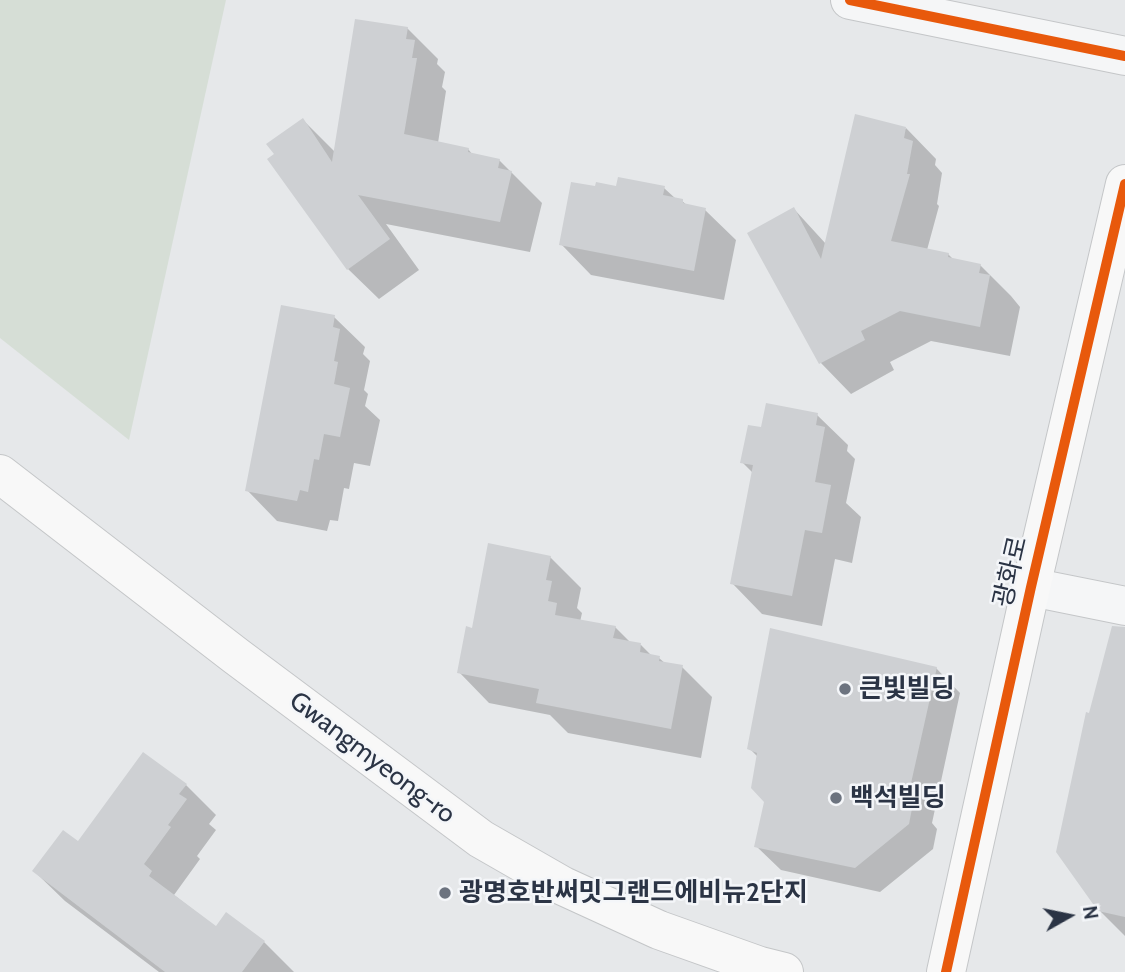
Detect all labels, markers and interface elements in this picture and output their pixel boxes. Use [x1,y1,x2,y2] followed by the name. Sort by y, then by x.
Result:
[988,534,1034,610] street label: 광화로
[859,673,955,705] place label: 큰빛빌딩
[837,681,853,697] marker: 큰빛빌딩
[283,685,461,831] street label: Gwangmyeong-ro
[850,782,946,814] place label: 백석빌딩
[828,790,844,806] marker: 백석빌딩
[459,877,808,909] place label: 광명호반써밋그랜드에비뉴2단지
[1034,881,1104,951] north arrow
[437,885,453,901] marker: 광명호반써밋그랜드에비뉴2단지
[1078,904,1103,921] text: N

